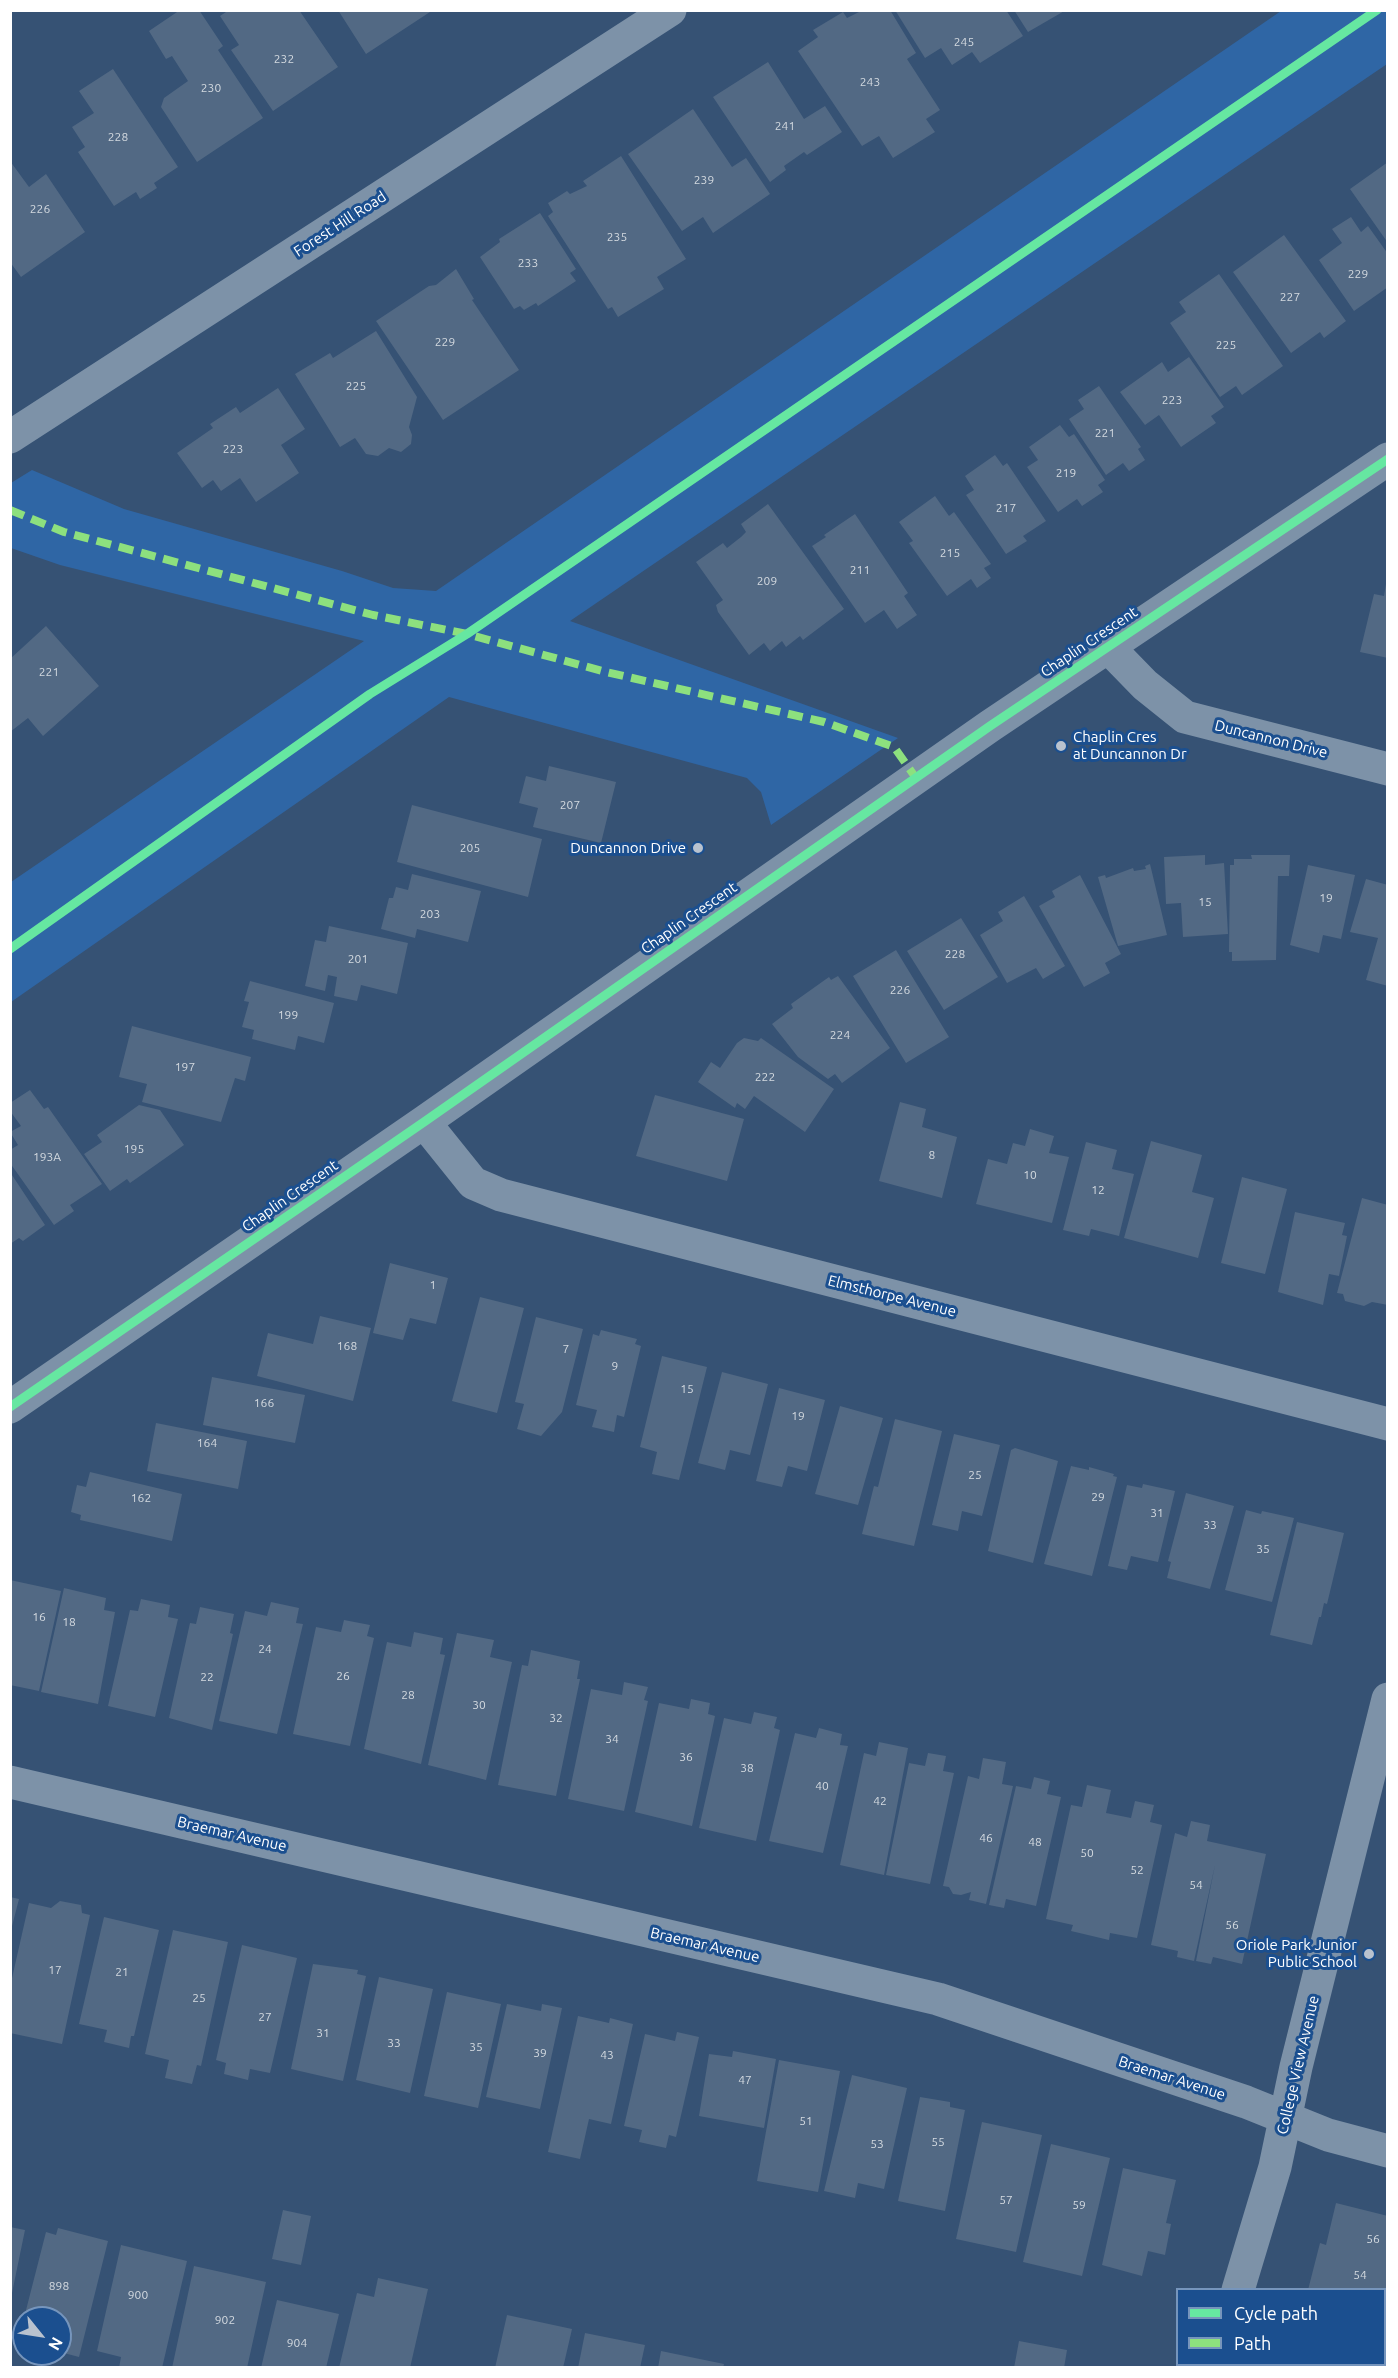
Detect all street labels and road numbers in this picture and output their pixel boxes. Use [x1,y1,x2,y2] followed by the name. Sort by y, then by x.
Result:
[290,187,390,261] street label: Forest Hill Road
[1037,603,1141,681] street label: Chaplin Crescent
[1213,716,1329,762] street label: Duncannon Drive
[637,878,741,958] street label: Chaplin Crescent
[238,1156,342,1236] street label: Chaplin Crescent
[826,1271,958,1321] street label: Elmsthorpe Avenue
[176,1813,288,1855] street label: Braemar Avenue
[649,1924,761,1966] street label: Braemar Avenue
[1273,1994,1323,2136] street label: College View Avenue
[1116,2052,1228,2104] street label: Braemar Avenue

